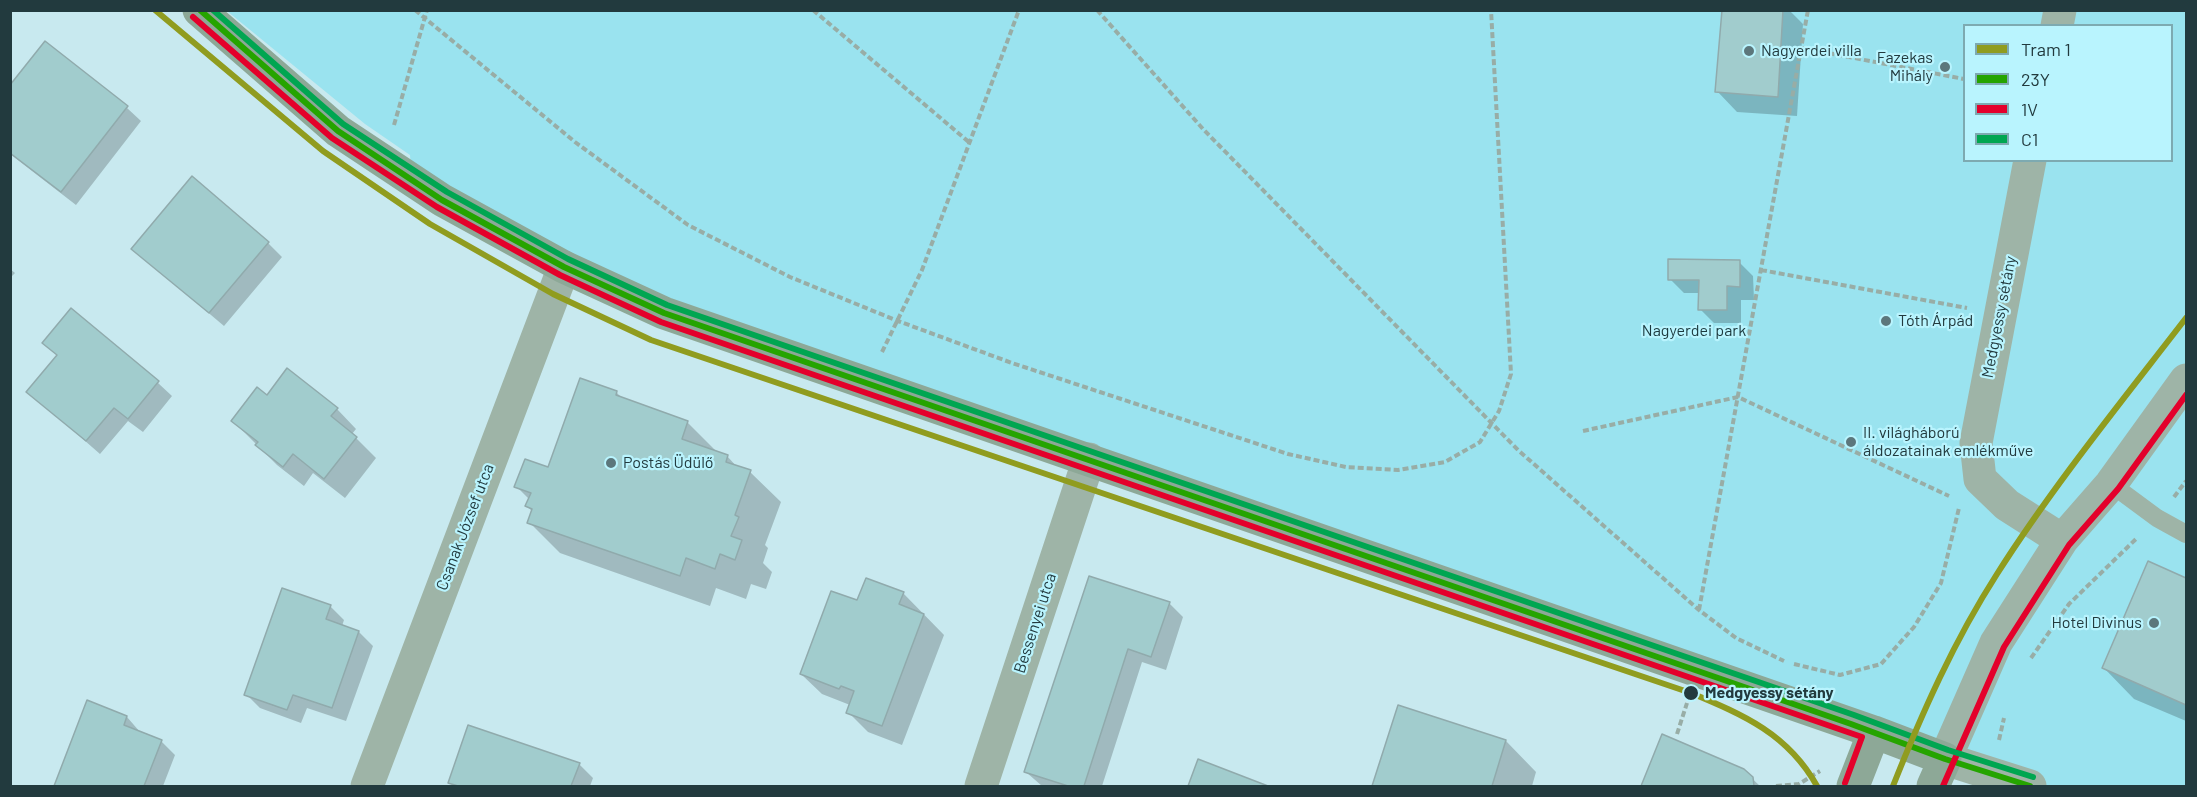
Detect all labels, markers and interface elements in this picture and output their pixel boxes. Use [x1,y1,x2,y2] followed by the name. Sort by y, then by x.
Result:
[1963,24,2173,162] legend
[2021,38,2071,60] text: Tram 1
[1761,41,1862,61] place label: Nagyerdei villa
[1742,44,1756,58] marker: Nagyerdei villa
[1877,48,1933,86] place label: Fazekas Mihály
[1938,60,1952,74] marker: Fazekas Mihály
[2021,68,2050,90] text: 23Y
[2021,98,2038,120] text: 1V
[2021,128,2038,150] text: C1
[1978,254,2020,380] street label: Medgyessy sétány
[1898,311,1973,331] place label: Tóth Árpád
[1879,314,1893,328] marker: Tóth Árpád
[1642,321,1746,341] park label: Nagyerdei park
[1863,423,2033,461] place label: II. világháború áldozatainak emlékműve
[1844,435,1858,449] marker: II. világháború áldozatainak emlékműve
[623,453,713,473] place label: Postás Üdülő
[604,456,618,470] marker: Postás Üdülő
[432,461,498,593] street label: Csanak József utca
[1010,571,1060,675] street label: Bessenyei utca
[2051,613,2142,633] place label: Hotel Divinus
[2147,616,2161,630] marker: Hotel Divinus
[1705,683,1833,703] place label: Medgyessy sétány
[1682,684,1700,702] marker: Medgyessy sétány

